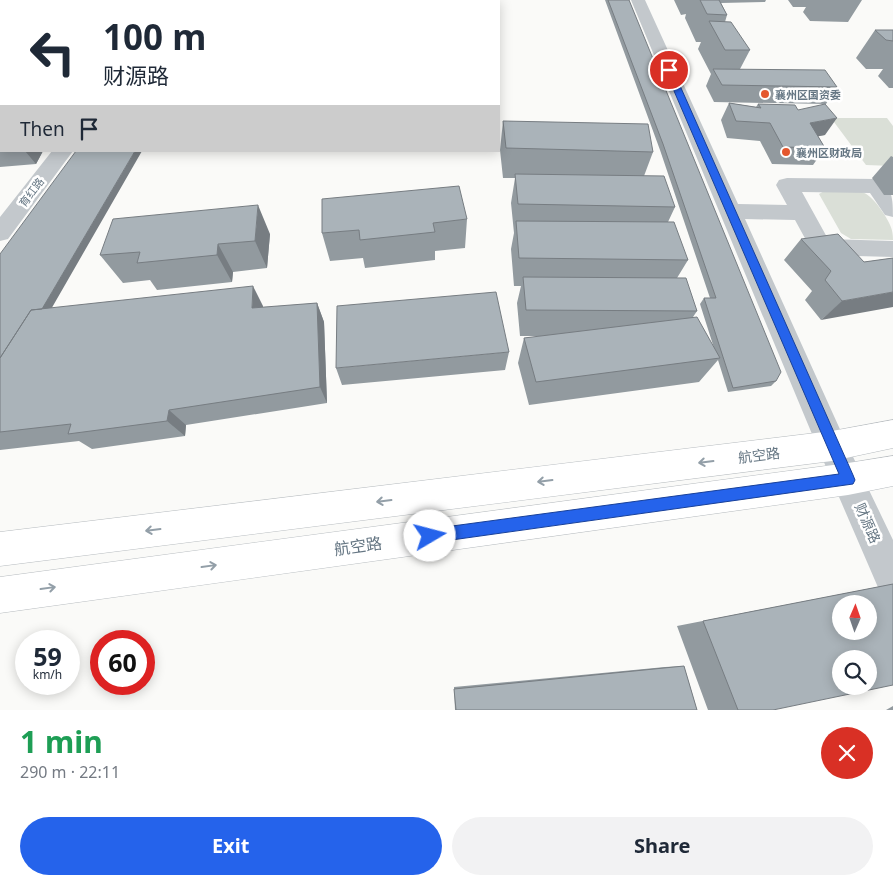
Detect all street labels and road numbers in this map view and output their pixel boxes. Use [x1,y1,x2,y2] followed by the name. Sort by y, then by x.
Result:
[15,174,47,210] street label: 育红路
[737,443,781,467] street label: 航空路
[851,500,885,546] street label: 财源路
[333,532,383,560] street label: 航空路

